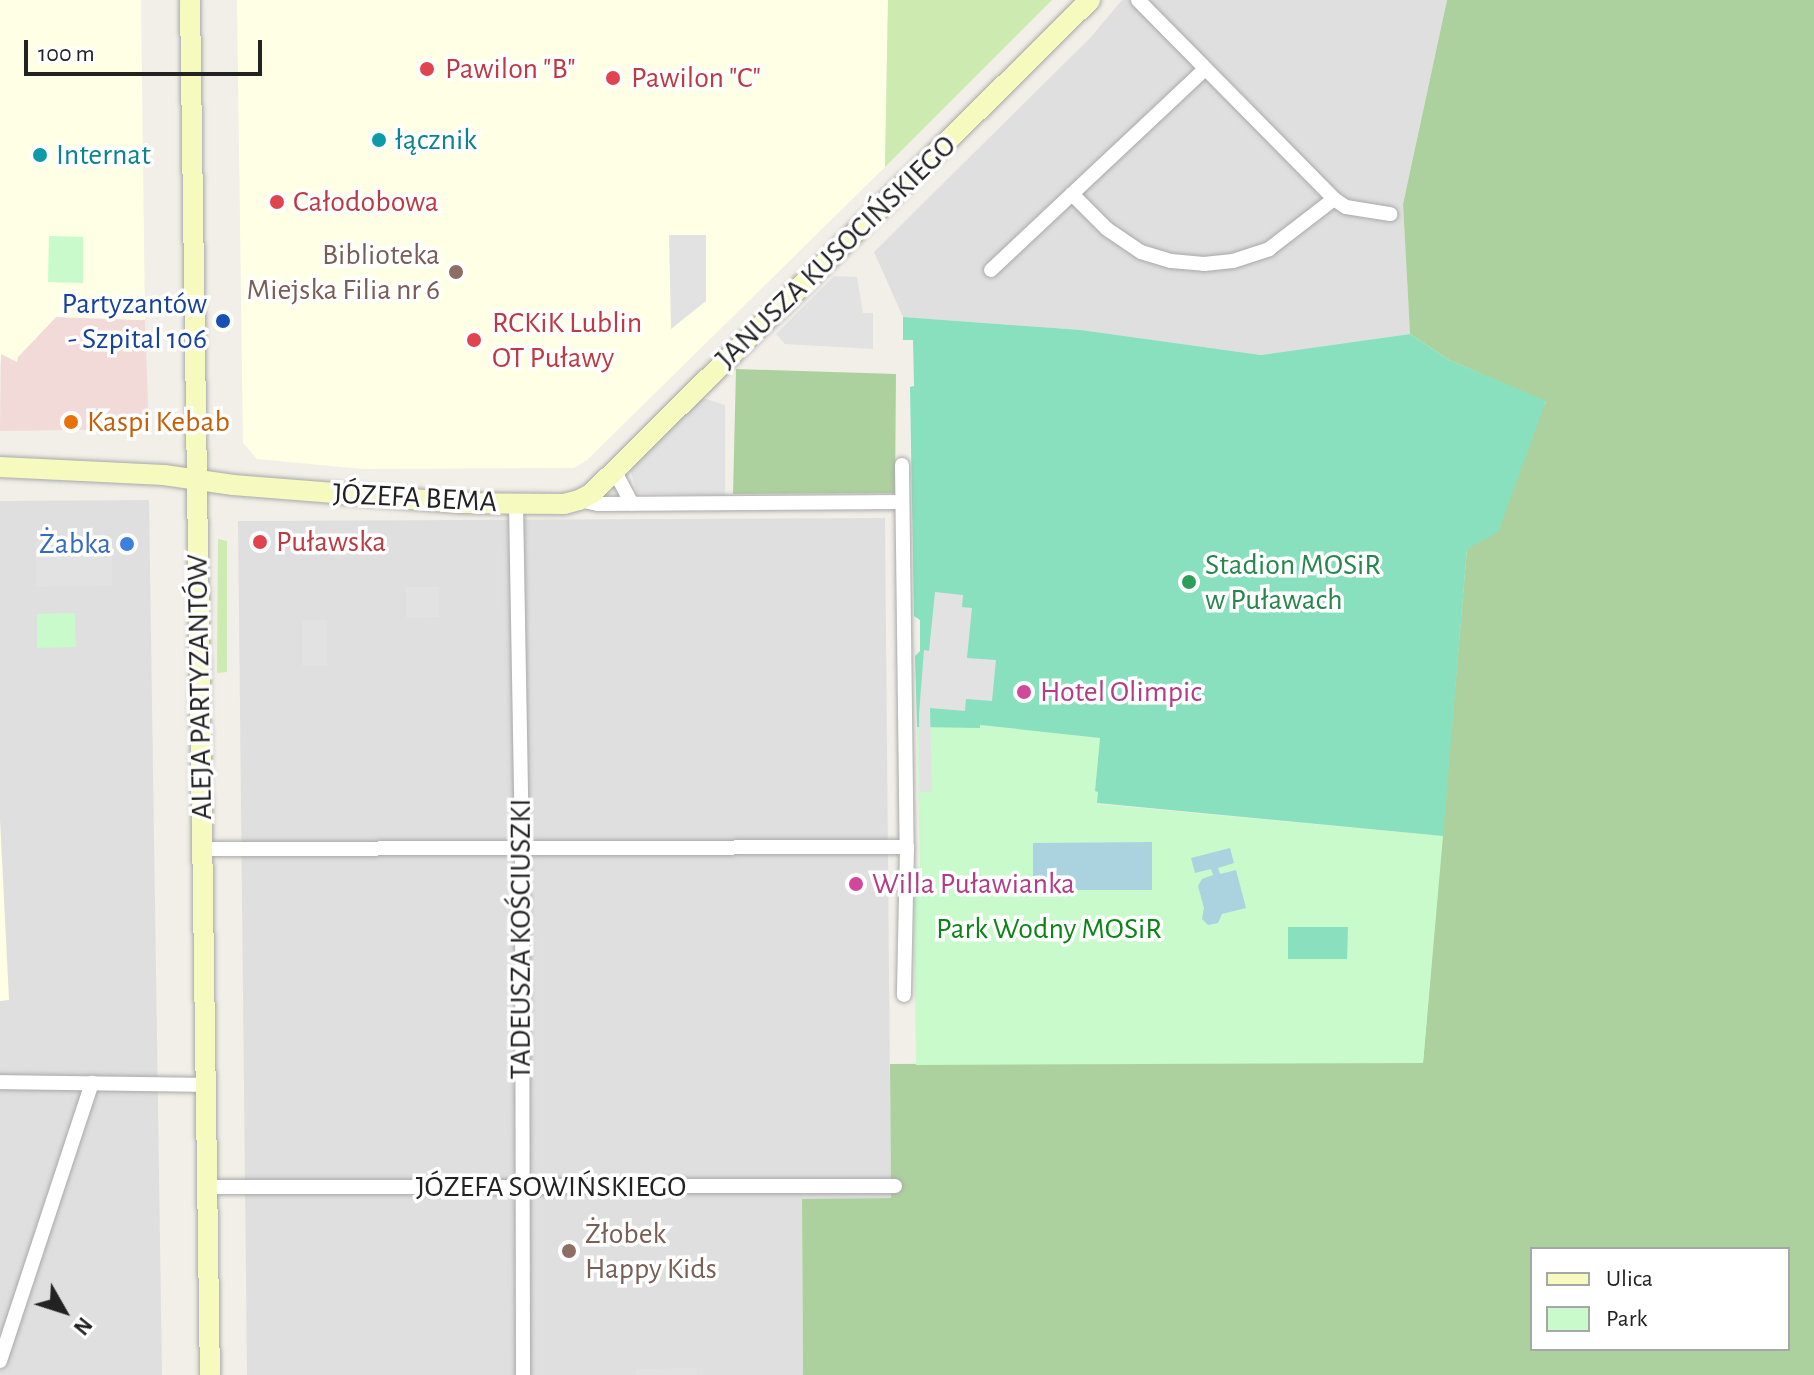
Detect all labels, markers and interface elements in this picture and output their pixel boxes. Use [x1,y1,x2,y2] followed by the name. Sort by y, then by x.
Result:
[28,24,266,74] scale bar
[38,42,95,66] text: 100 m
[445,51,576,87] place label: Pawilon "B"
[416,58,438,80] marker: Pawilon "B"
[631,60,761,96] place label: Pawilon "C"
[602,67,624,89] marker: Pawilon "C"
[395,122,477,158] place label: łącznik
[708,128,964,376] street label: JANUSZA KUSOCIŃSKIEGO
[370,131,388,149] marker: łącznik
[56,137,151,173] place label: Internat
[31,146,49,164] marker: Internat
[293,184,439,220] place label: Całodobowa
[268,193,286,211] marker: Całodobowa
[247,237,440,308] place label: Biblioteka Miejska Filia nr 6
[447,263,465,281] marker: Biblioteka Miejska Filia nr 6
[61,286,207,356] place label: Partyzantów - Szpital 106
[492,305,642,376] place label: RCKiK Lublin OT Puławy
[214,312,232,330] marker: Partyzantów - Szpital 106
[463,329,485,351] marker: RCKiK Lublin OT Puławy
[87,404,230,440] place label: Kaspi Kebab
[62,413,80,431] marker: Kaspi Kebab
[332,476,498,520] street label: JÓZEFA BEMA
[276,524,386,560] place label: Puławska
[39,526,111,562] place label: Żabka
[251,533,269,551] marker: Puławska
[118,535,136,553] marker: Żabka
[1205,547,1381,618] place label: Stadion MOSiR w Puławach
[180,554,220,820] street label: ALEJA PARTYZANTÓW
[1180,573,1198,591] marker: Stadion MOSiR w Puławach
[1040,674,1202,710] place label: Hotel Olimpic
[1015,683,1033,701] marker: Hotel Olimpic
[503,798,539,1080] street label: TADEUSZA KOŚCIUSZKI
[872,866,1075,902] place label: Willa Puławianka
[847,875,865,893] marker: Willa Puławianka
[936,911,1162,947] park label: Park Wodny MOSiR
[416,1169,686,1205] street label: JÓZEFA SOWIŃSKIEGO
[585,1216,717,1286] place label: Żłobek Happy Kids
[560,1242,578,1260] marker: Żłobek Happy Kids
[1530,1247,1790,1351] legend
[1606,1267,1653,1291] text: Ulica
[24,1271,104,1351] north arrow
[1606,1307,1647,1331] text: Park
[69,1313,96,1339] text: N

